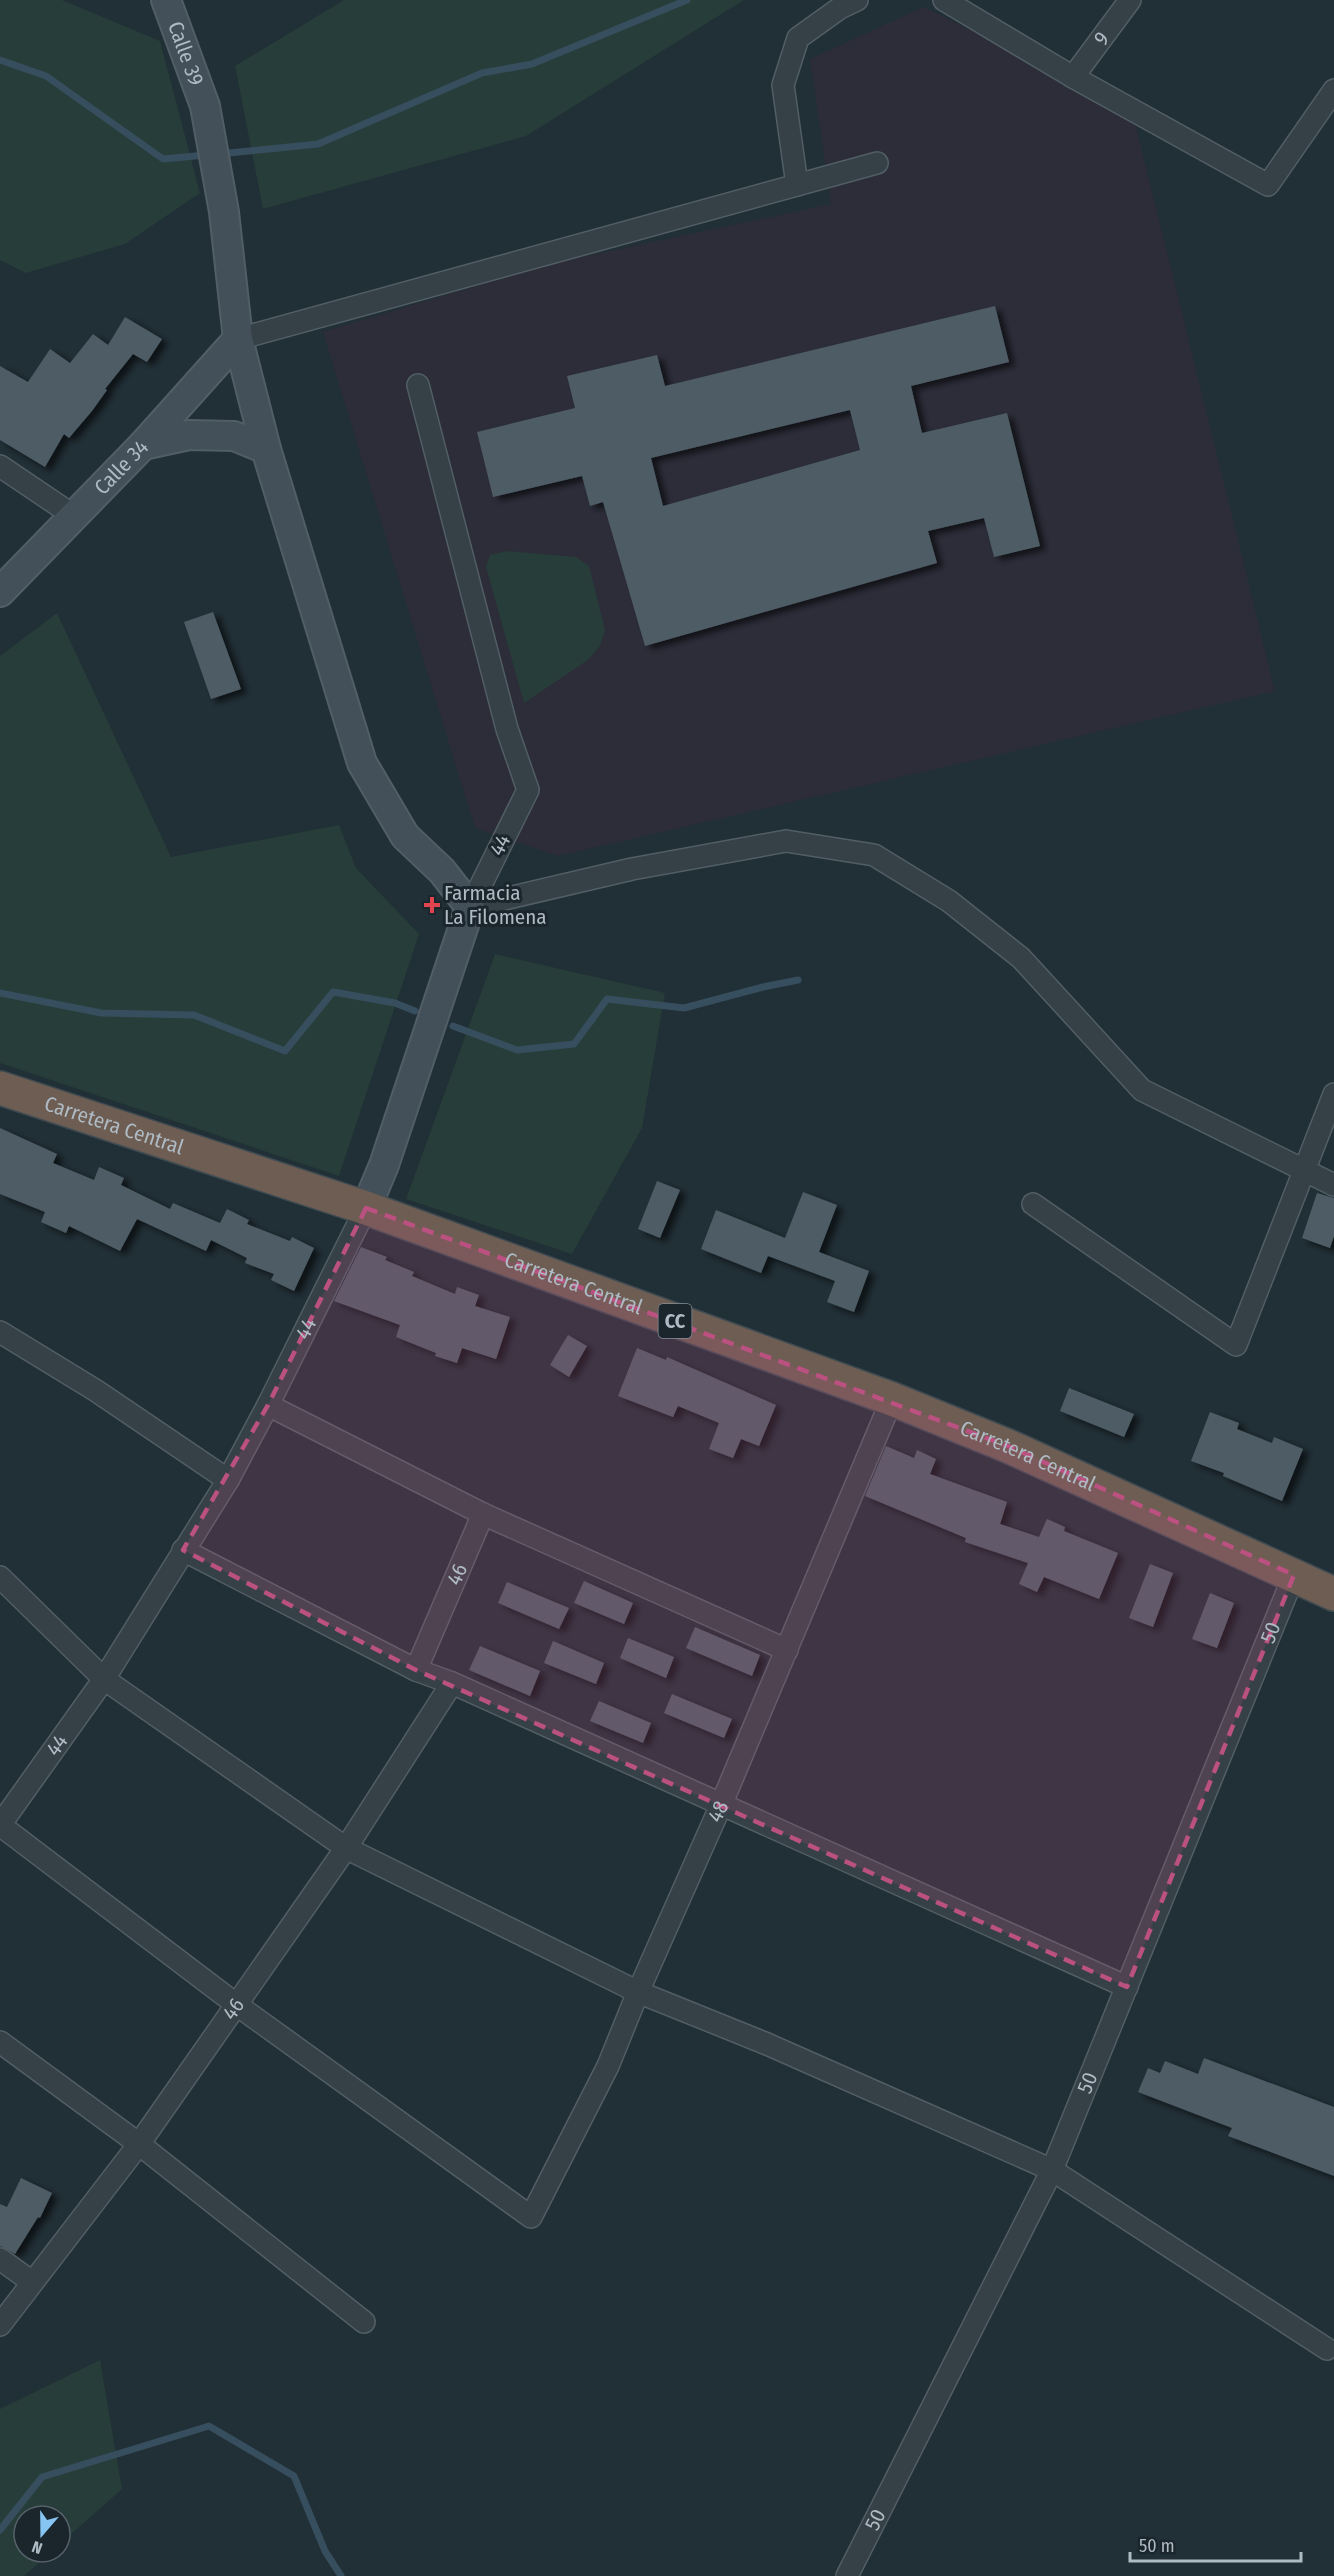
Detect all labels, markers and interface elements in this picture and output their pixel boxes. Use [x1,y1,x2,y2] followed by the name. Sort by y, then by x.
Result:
[162,18,209,89] street label: Calle 39
[1088,27,1115,50] street label: 9
[89,434,154,500] street label: Calle 34
[484,830,516,860] street label: 44
[444,880,547,930] place label: Farmacia La Filomena
[425,898,439,912] marker: Farmacia La Filomena
[41,1090,187,1160] street label: Carretera Central
[501,1246,647,1320] street label: Carretera Central
[658,1304,692,1338] road number: CC
[290,1314,322,1344] street label: 44
[956,1415,1100,1497] street label: Carretera Central
[441,1560,473,1589] street label: 46
[1255,1618,1287,1647] street label: 50
[40,1729,73,1761] street label: 44
[702,1797,734,1826] street label: 48
[217,1993,250,2025] street label: 46
[1072,2068,1103,2097] street label: 50
[12,2504,72,2564] north arrow
[859,2505,892,2535] street label: 50
[1130,2525,1301,2563] scale bar
[1139,2535,1175,2557] text: 50 m
[29,2537,45,2558] text: N

